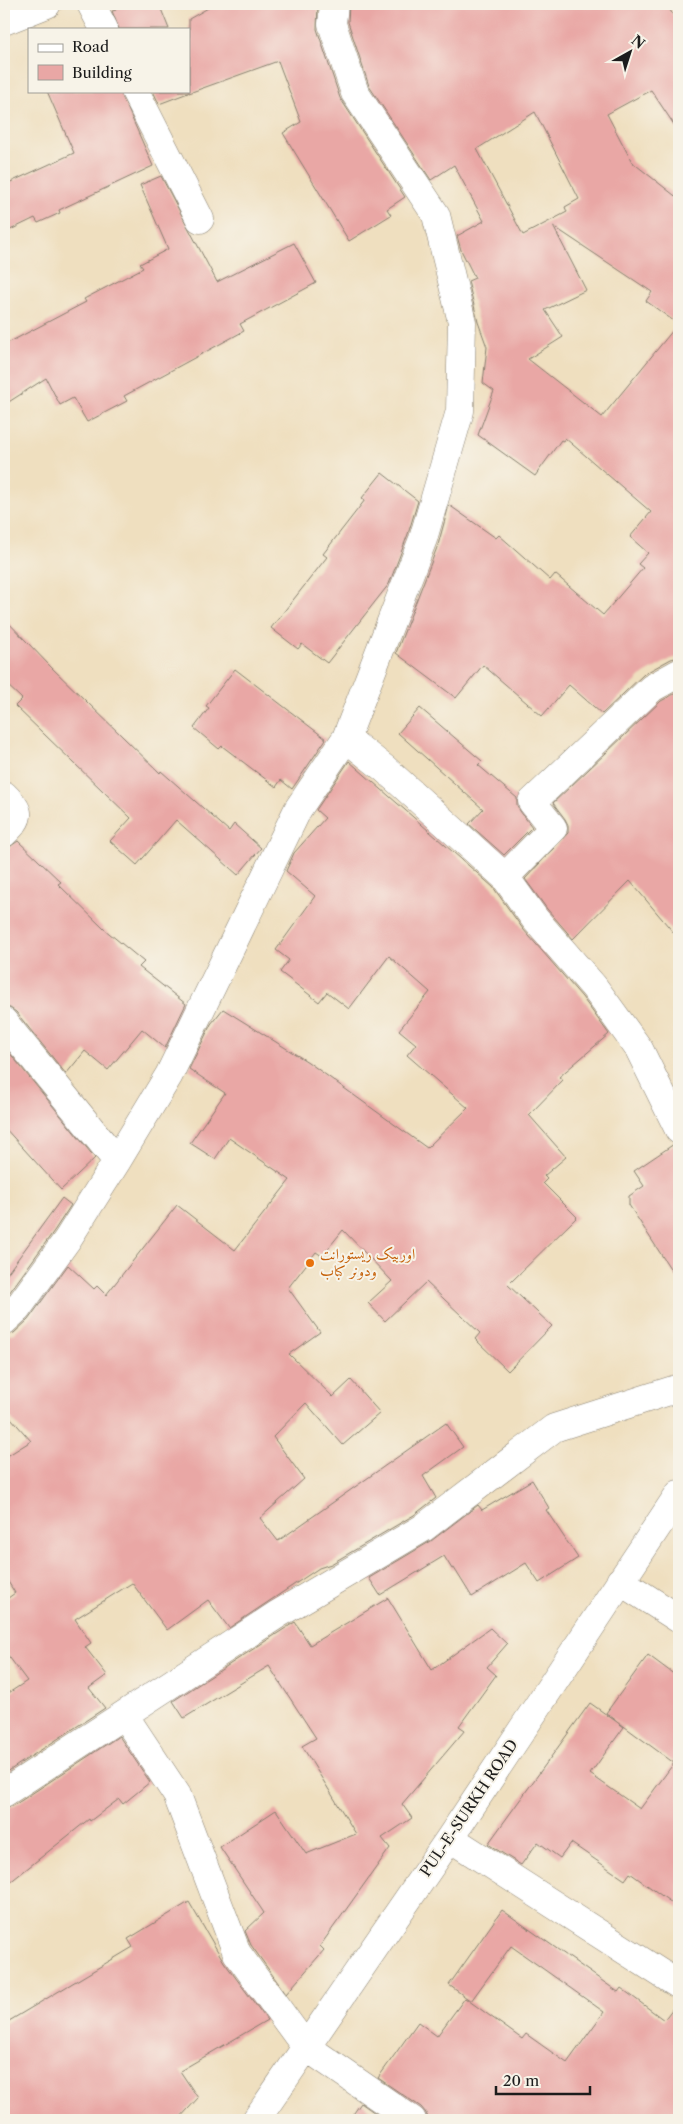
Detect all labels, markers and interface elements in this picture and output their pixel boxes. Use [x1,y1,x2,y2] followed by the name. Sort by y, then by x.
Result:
[28,28,190,92] legend
[606,28,656,78] north arrow
[628,31,649,53] text: N
[72,37,109,56] text: Road
[72,63,132,82] text: Building
[320,1244,415,1280] place label: اوربیک ریستورانت ودونر کباب
[304,1257,316,1269] marker: اوربیک ریستورانت ودونر کباب
[416,1736,522,1880] street label: PUL-E-SURKH ROAD
[496,2064,589,2096] scale bar
[503,2071,539,2090] text: 20 m

